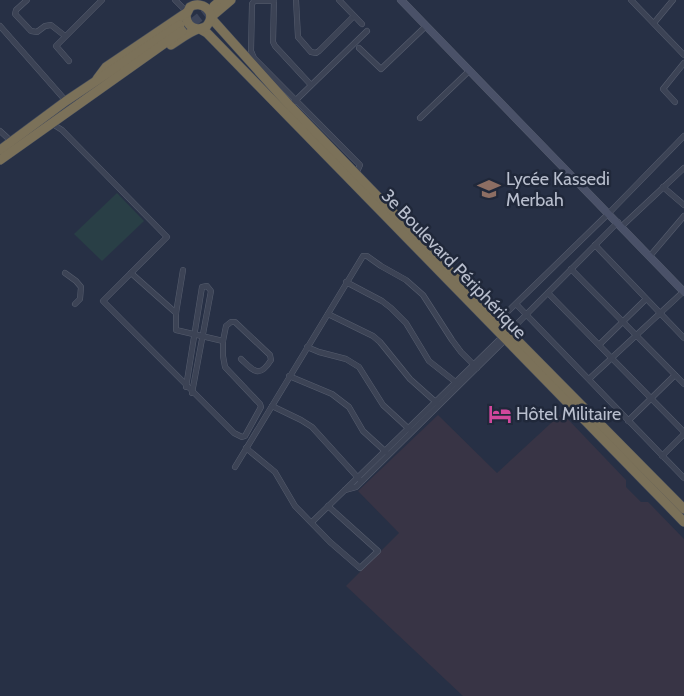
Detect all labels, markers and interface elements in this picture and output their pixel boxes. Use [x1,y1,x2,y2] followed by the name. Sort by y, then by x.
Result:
[506,168,610,211] place label: Lycée Kassedi Merbah
[476,176,502,202] school or university icon: Lycée Kassedi Merbah
[377,185,531,343] street label: 3e Boulevard Périphérique
[487,401,513,427] hotel icon: Hôtel Militaire
[516,403,621,425] place label: Hôtel Militaire

